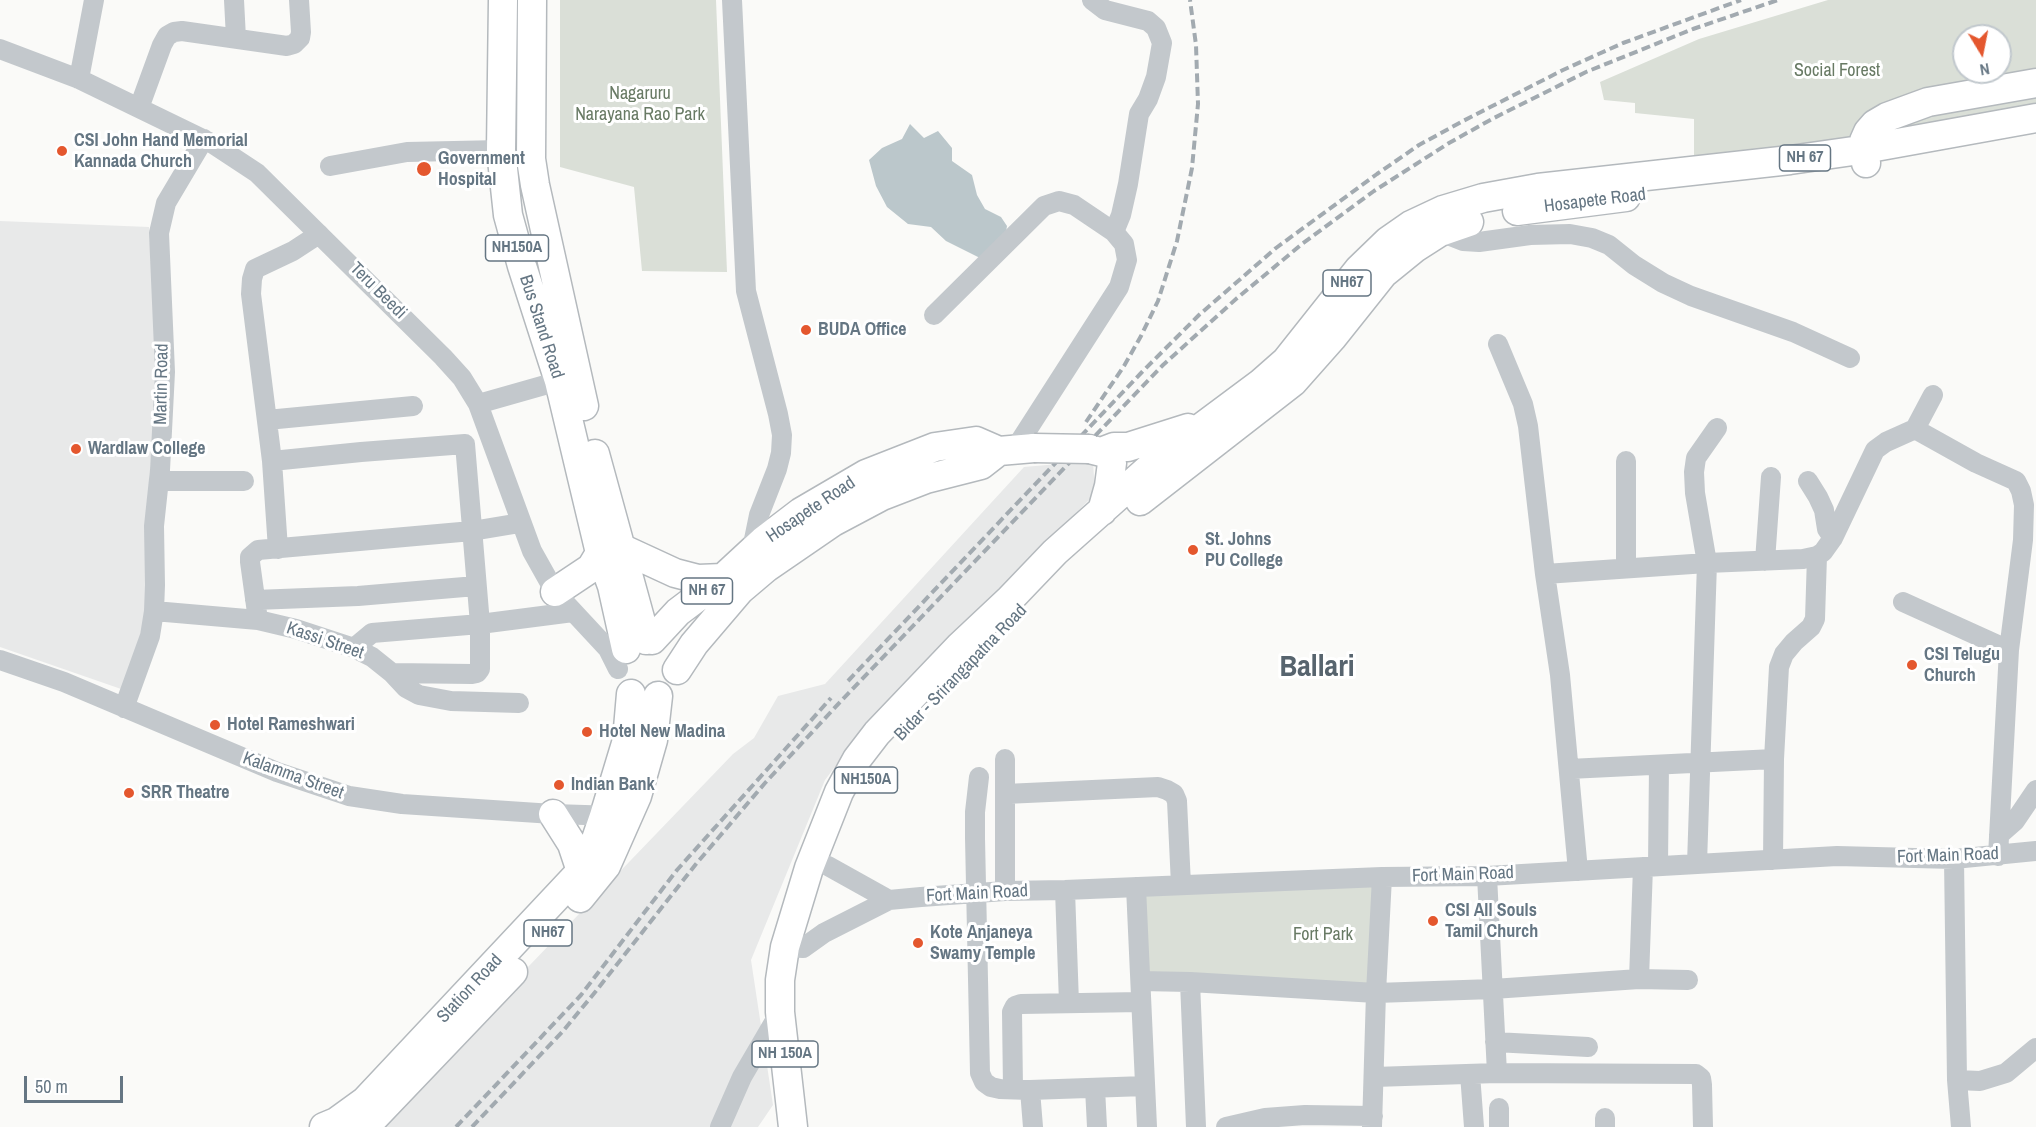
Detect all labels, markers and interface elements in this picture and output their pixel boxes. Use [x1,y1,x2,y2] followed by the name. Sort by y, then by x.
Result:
[1952,24,2012,84] north arrow
[1978,58,1991,81] text: N
[1794,60,1880,82] park label: Social Forest
[575,83,705,125] park label: Nagaruru Narayana Rao Park
[74,130,248,172] place label: CSI John Hand Memorial Kannada Church
[55,144,69,158] marker: CSI John Hand Memorial Kannada Church
[1780,145,1830,171] road number: NH 67
[438,148,525,190] place label: Government Hospital
[415,160,433,178] marker: Government Hospital
[1543,184,1647,218] street label: Hosapete Road
[486,235,548,261] road number: NH150A
[345,258,411,324] street label: Teru Beedi
[1323,270,1371,296] road number: NH67
[514,273,568,381] street label: Bus Stand Road
[818,319,907,341] place label: BUDA Office
[799,323,813,337] marker: BUDA Office
[150,343,174,425] street label: Martin Road
[88,438,206,460] place label: Wardlaw College
[69,442,83,456] marker: Wardlaw College
[762,472,860,548] street label: Hosapete Road
[1205,529,1283,572] place label: St. Johns PU College
[1186,543,1200,557] marker: St. Johns PU College
[682,578,732,604] road number: NH 67
[890,600,1032,746] street label: Bidar - Srirangapatna Road
[283,618,367,664] street label: Kassi Street
[1924,644,2000,686] place label: CSI Telugu Church
[1279,650,1355,686] district label: Ballari
[1905,658,1919,672] marker: CSI Telugu Church
[227,714,355,736] place label: Hotel Rameshwari
[208,718,222,732] marker: Hotel Rameshwari
[599,721,725,743] place label: Hotel New Madina
[580,725,594,739] marker: Hotel New Madina
[240,748,346,804] street label: Kalamma Street
[834,767,898,793] road number: NH150A
[571,774,655,796] place label: Indian Bank
[552,778,566,792] marker: Indian Bank
[141,782,230,804] place label: SRR Theatre
[122,786,136,800] marker: SRR Theatre
[1897,843,1999,869] street label: Fort Main Road
[1412,862,1514,888] street label: Fort Main Road
[926,881,1028,907] street label: Fort Main Road
[1445,900,1538,942] place label: CSI All Souls Tamil Church
[1426,914,1440,928] marker: CSI All Souls Tamil Church
[524,920,572,946] road number: NH67
[930,922,1036,964] place label: Kote Anjaneya Swamy Temple
[1293,924,1353,946] park label: Fort Park
[911,936,925,950] marker: Kote Anjaneya Swamy Temple
[433,950,507,1028] street label: Station Road
[752,1041,818,1067] road number: NH 150A
[27,1064,126,1102] scale bar
[35,1074,68,1099] text: 50 m

